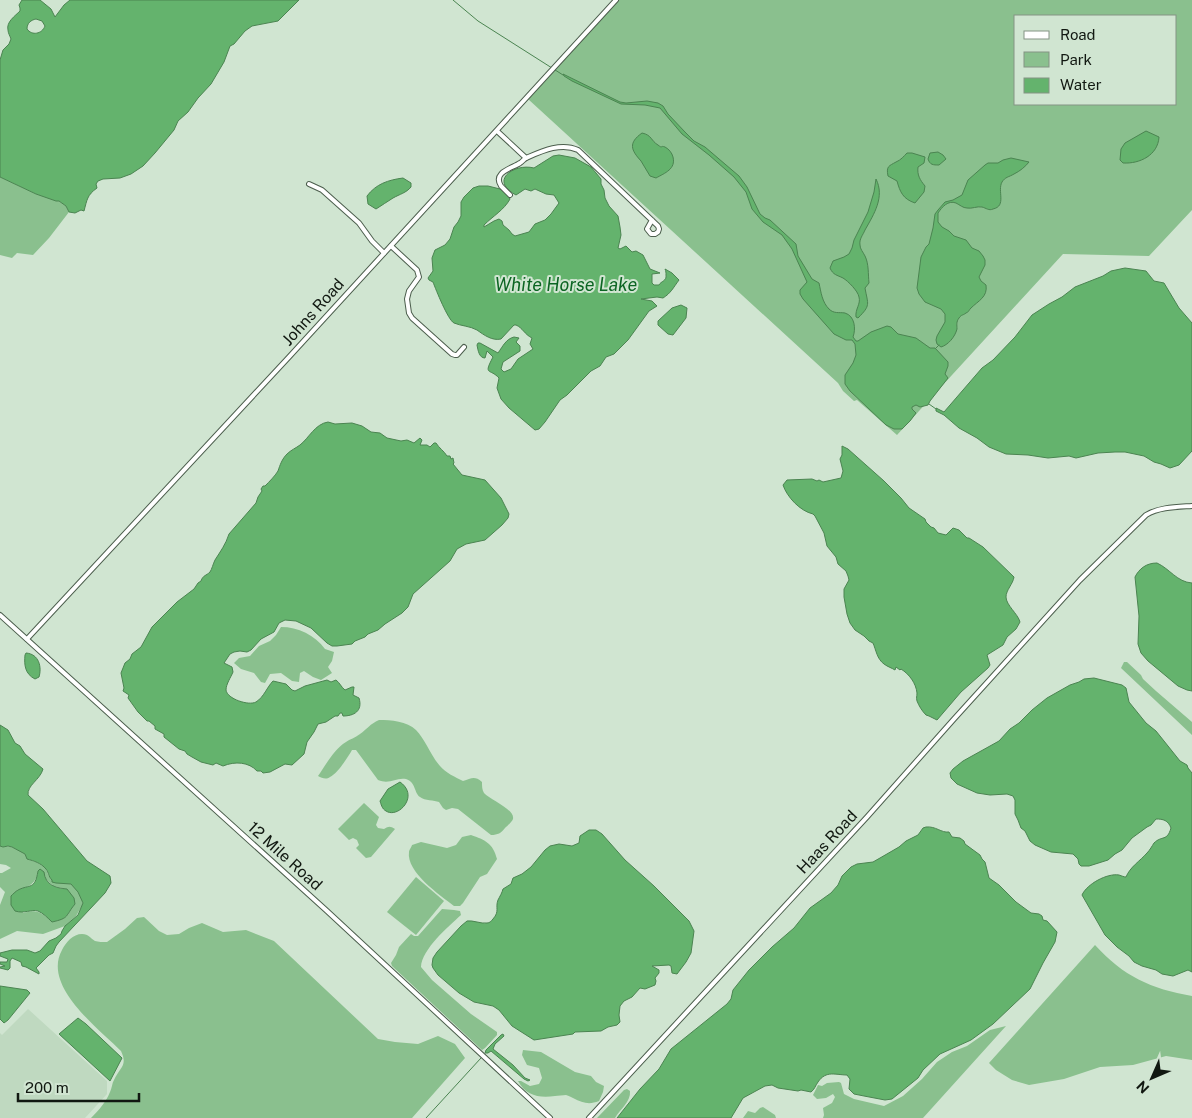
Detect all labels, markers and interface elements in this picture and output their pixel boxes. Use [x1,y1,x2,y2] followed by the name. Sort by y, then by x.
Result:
[1014,15,1177,105] legend
[1060,26,1096,43] text: Road
[1060,51,1092,68] text: Park
[1060,76,1102,93] text: Water
[495,274,637,295] water label: White Horse Lake
[278,275,348,349] street label: Johns Road
[793,806,861,878] street label: Haas Road
[244,818,326,894] street label: 12 Mile Road
[1127,1053,1177,1103] north arrow
[18,1070,139,1102] scale bar
[1133,1078,1152,1097] text: N
[25,1079,69,1096] text: 200 m

